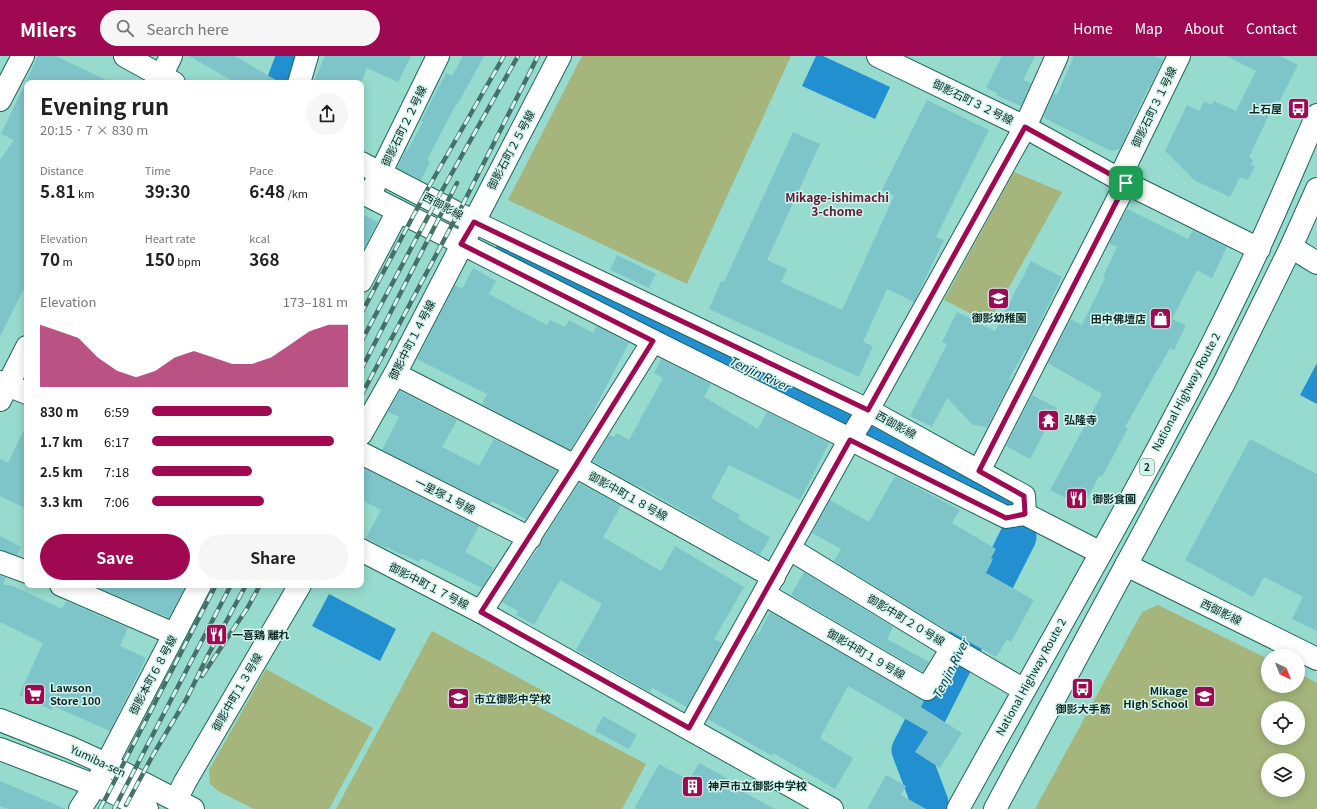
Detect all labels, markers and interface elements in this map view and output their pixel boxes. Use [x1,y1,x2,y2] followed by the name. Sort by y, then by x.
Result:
[100,10,380,46] search box
[20,15,76,42] text: Milers
[114,17,136,39] icon: search
[146,18,229,39] text: Search here
[1073,18,1113,38] text: Home
[1135,18,1163,38] text: Map
[1185,18,1224,38] text: About
[1246,18,1297,38] text: Contact
[1126,64,1180,151] street label: 御影石町３１号線
[929,74,1016,128] street label: 御影石町３２号線
[376,83,430,170] street label: 御影石町２２号線
[40,89,169,121] text: Evening run
[306,93,348,135] button: share
[1285,96,1311,122] bus stop icon: 上石屋
[1249,100,1282,116] place label: 上石屋
[482,107,538,193] street label: 御影石町２５号線
[40,120,148,139] text: 20:15 · 7 × 830 m
[40,162,84,178] text: Distance
[145,162,171,178] text: Time
[249,162,273,178] text: Pace
[1109,166,1143,200] pin
[1115,172,1137,194] icon: arrive
[40,178,76,203] text: 5.81
[145,178,190,203] text: 39:30
[249,178,285,203] text: 6:48
[76,185,94,201] text: km
[285,185,308,201] text: /km
[420,188,467,223] street label: 西御影線
[785,188,889,219] district label: Mikage-ishimachi 3-chome
[40,230,88,246] text: Elevation
[145,230,196,246] text: Heart rate
[249,230,270,246] text: kcal
[40,246,60,271] text: 70
[145,246,175,271] text: 150
[249,246,279,271] text: 368
[60,253,73,269] text: m
[175,253,201,269] text: bpm
[986,285,1012,311] school or university icon: 御影幼稚園
[40,292,96,311] text: Elevation
[283,292,348,311] text: 173–181 m
[384,297,438,383] street label: 御影中町１４号線
[1148,306,1174,332] shop icon: 田中佛壇店
[972,309,1027,325] place label: 御影幼稚園
[1091,310,1146,326] place label: 田中佛壇店
[1147,329,1223,454] street label: National Highway Route 2
[726,351,795,395] water label: Tenjin River
[40,402,79,421] text: 830 m
[104,402,129,421] text: 6:59
[873,406,920,442] street label: 西御影線
[1035,407,1061,433] temple icon: 弘隆寺
[1064,411,1097,427] place label: 弘隆寺
[40,432,83,451] text: 1.7 km
[104,432,129,451] text: 6:17
[1140,459,1154,475] road number: 2
[40,462,83,481] text: 2.5 km
[104,462,129,481] text: 7:18
[585,466,671,523] street label: 御影中町１８号線
[412,473,478,517] street label: 一里塚１号線
[1063,486,1089,512] restaurant icon: 御影食園
[1092,490,1136,506] place label: 御影食園
[40,492,83,511] text: 3.3 km
[104,492,129,511] text: 7:06
[40,534,190,580] button: Save
[198,534,348,580] button: Share
[386,558,472,612] street label: 御影中町１７号線
[864,589,948,649] street label: 御影中町２０号線
[1198,594,1245,628] street label: 西御影線
[991,615,1069,738] street label: National Highway Route 2
[203,622,229,648] restaurant icon: 一喜鶏 離れ
[824,624,909,682] street label: 御影中町１９号線
[232,626,290,642] place label: 一喜鶏 離れ
[124,632,180,718] street label: 御影本町６８号線
[927,633,973,701] water label: Tenjin River
[207,649,265,734] street label: 御影中町１３号線
[1261,649,1305,693] north arrow
[1261,649,1305,797] map controls
[1070,676,1096,702] bus stop icon: 御影大手筋
[50,679,101,708] place label: Lawson Store 100
[21,681,47,707] supermarket icon: Lawson Store 100
[1123,682,1189,711] place label: Mikage High School
[1191,684,1217,710] school or university icon: Mikage High School
[446,686,472,712] school or university icon: 市立御影中学校
[474,690,551,706] place label: 市立御影中学校
[1056,700,1111,716] place label: 御影大手筋
[1261,701,1305,745] button: locate
[67,740,129,780] street label: Yumiba-sen
[1261,753,1305,797] button: layers
[679,773,705,799] building icon: 神戸市立御影中学校
[708,777,807,793] place label: 神戸市立御影中学校

